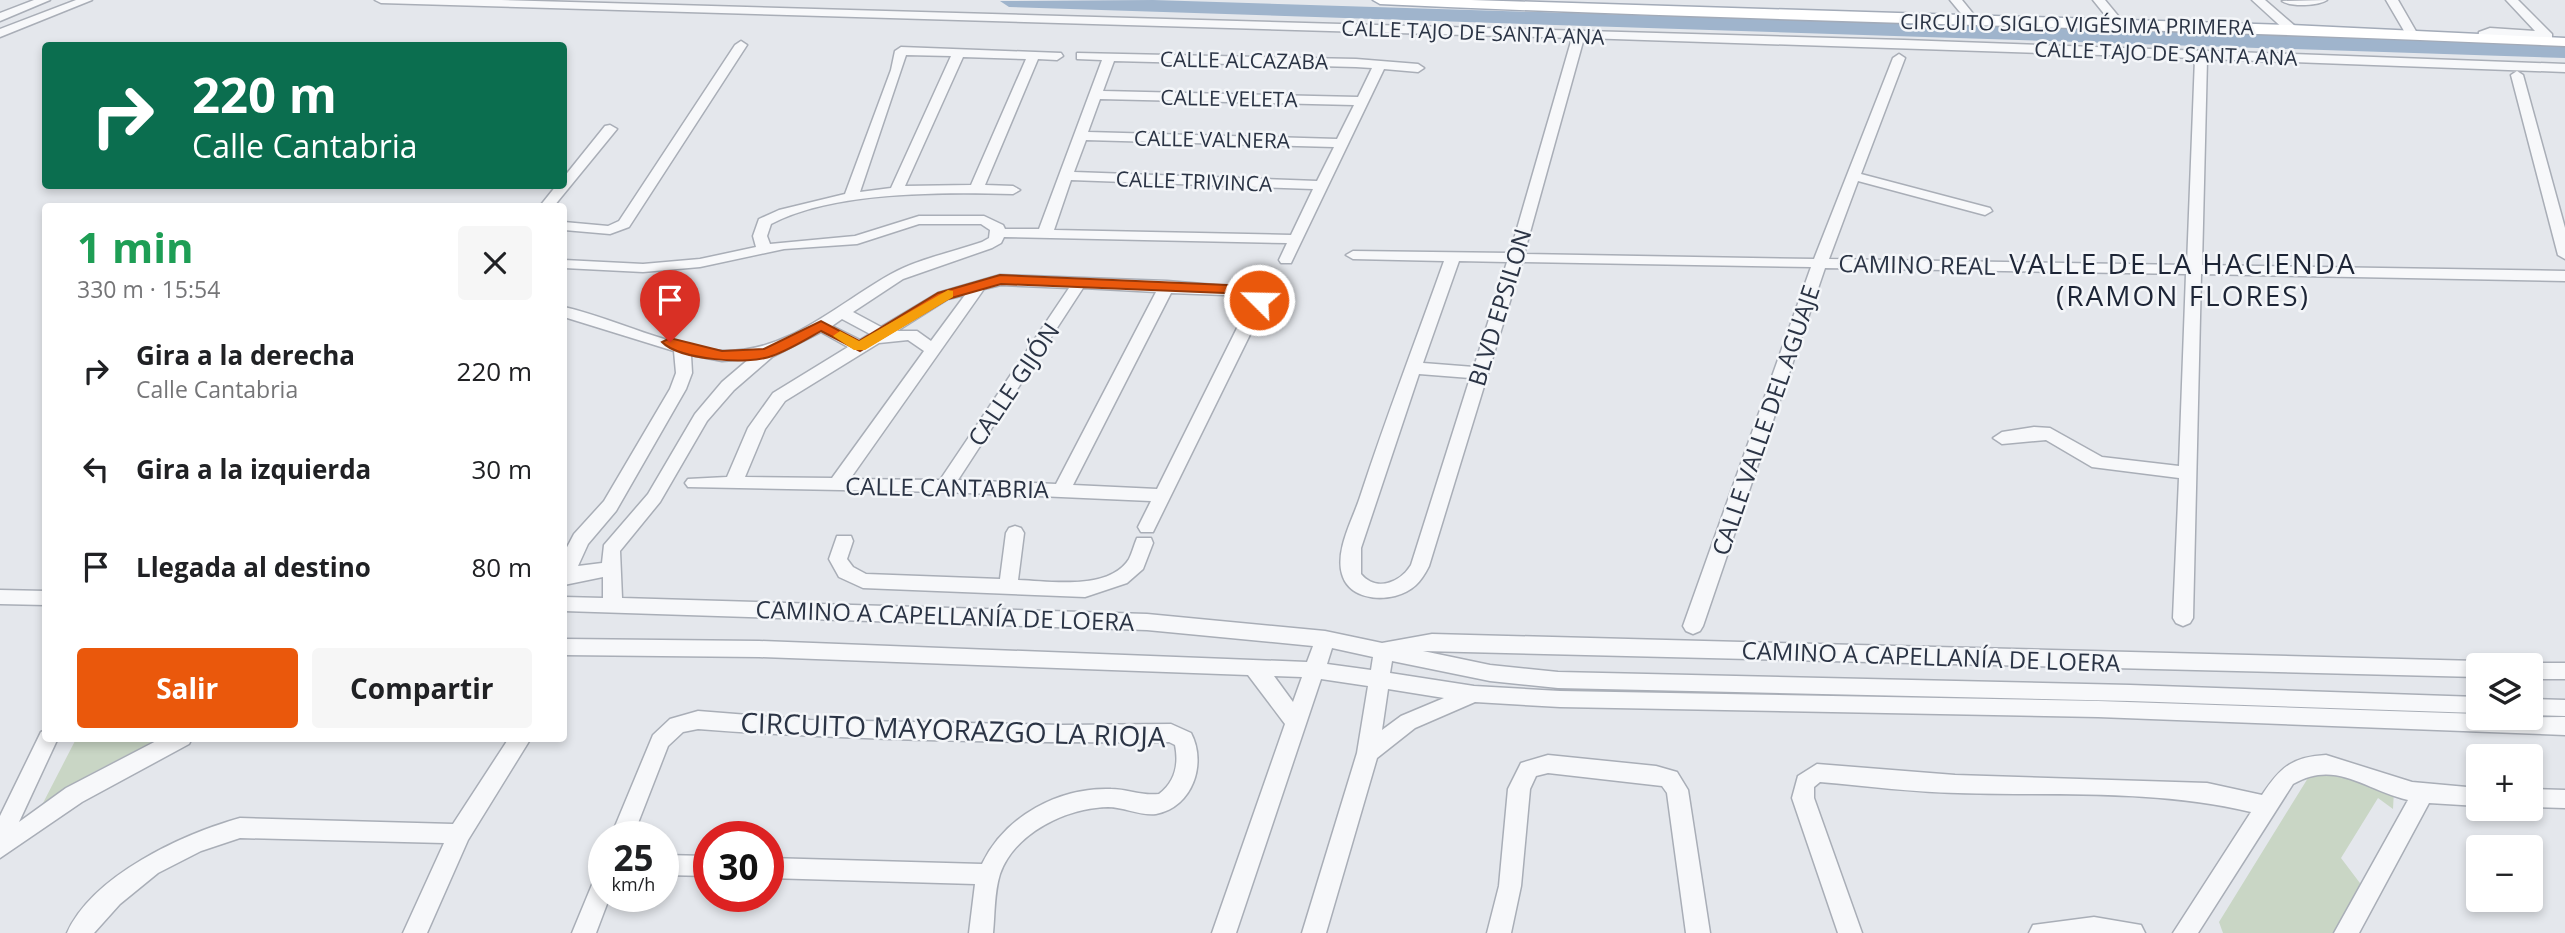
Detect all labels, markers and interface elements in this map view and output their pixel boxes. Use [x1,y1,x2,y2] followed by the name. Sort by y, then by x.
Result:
[1900,7,2255,41] street label: CIRCUITO SIGLO VIGÉSIMA PRIMERA
[1341,13,1606,51] street label: CALLE TAJO DE SANTA ANA
[2034,34,2299,72] street label: CALLE TAJO DE SANTA ANA
[1160,45,1329,75] street label: CALLE ALCAZABA
[192,61,337,127] text: 220 m
[77,70,168,161] icon: right
[1160,83,1299,113] street label: CALLE VELETA
[192,124,418,167] text: Calle Cantabria
[1134,124,1291,154] street label: CALLE VALNERA
[1115,164,1273,198] street label: CALLE TRIVINCA
[77,218,194,275] text: 1 min
[1459,224,1539,390] street label: BLVD EPSILON
[458,226,532,300] button: close
[2009,244,2357,314] district label: VALLE DE LA HACIENDA (RAMON FLORES)
[1838,246,1996,282] street label: CAMINO REAL
[1222,263,1296,337] position arrow
[640,270,700,342] pin
[77,273,220,305] text: 330 m · 15:54
[651,281,689,319] icon: arrive
[1703,281,1827,559] street label: CALLE VALLE DEL AGUAJE
[960,316,1066,452] street label: CALLE GIJÓN
[136,337,355,373] text: Gira a la derecha
[77,352,115,390] icon: right
[457,353,532,389] text: 220 m
[136,373,298,405] text: Calle Cantabria
[77,450,115,488] icon: left
[136,451,371,487] text: Gira a la izquierda
[471,451,532,487] text: 30 m
[845,469,1050,505] street label: CALLE CANTABRIA
[77,548,115,586] icon: arrive
[136,549,371,585] text: Llegada al destino
[471,549,532,585] text: 80 m
[755,592,1136,638] street label: CAMINO A CAPELLANÍA DE LOERA
[1741,633,2122,679] street label: CAMINO A CAPELLANÍA DE LOERA
[77,648,298,728] button: Salir
[312,648,532,728] button: Compartir
[2466,653,2543,912] map controls
[2466,653,2543,730] button: layers
[740,703,1167,755] street label: CIRCUITO MAYORAZGO LA RIOJA
[2466,744,2543,821] button: +
[693,821,784,912] speed limit sign: 30
[613,834,654,881] text: 25
[2466,835,2543,912] button: −
[612,872,655,896] text: km/h

